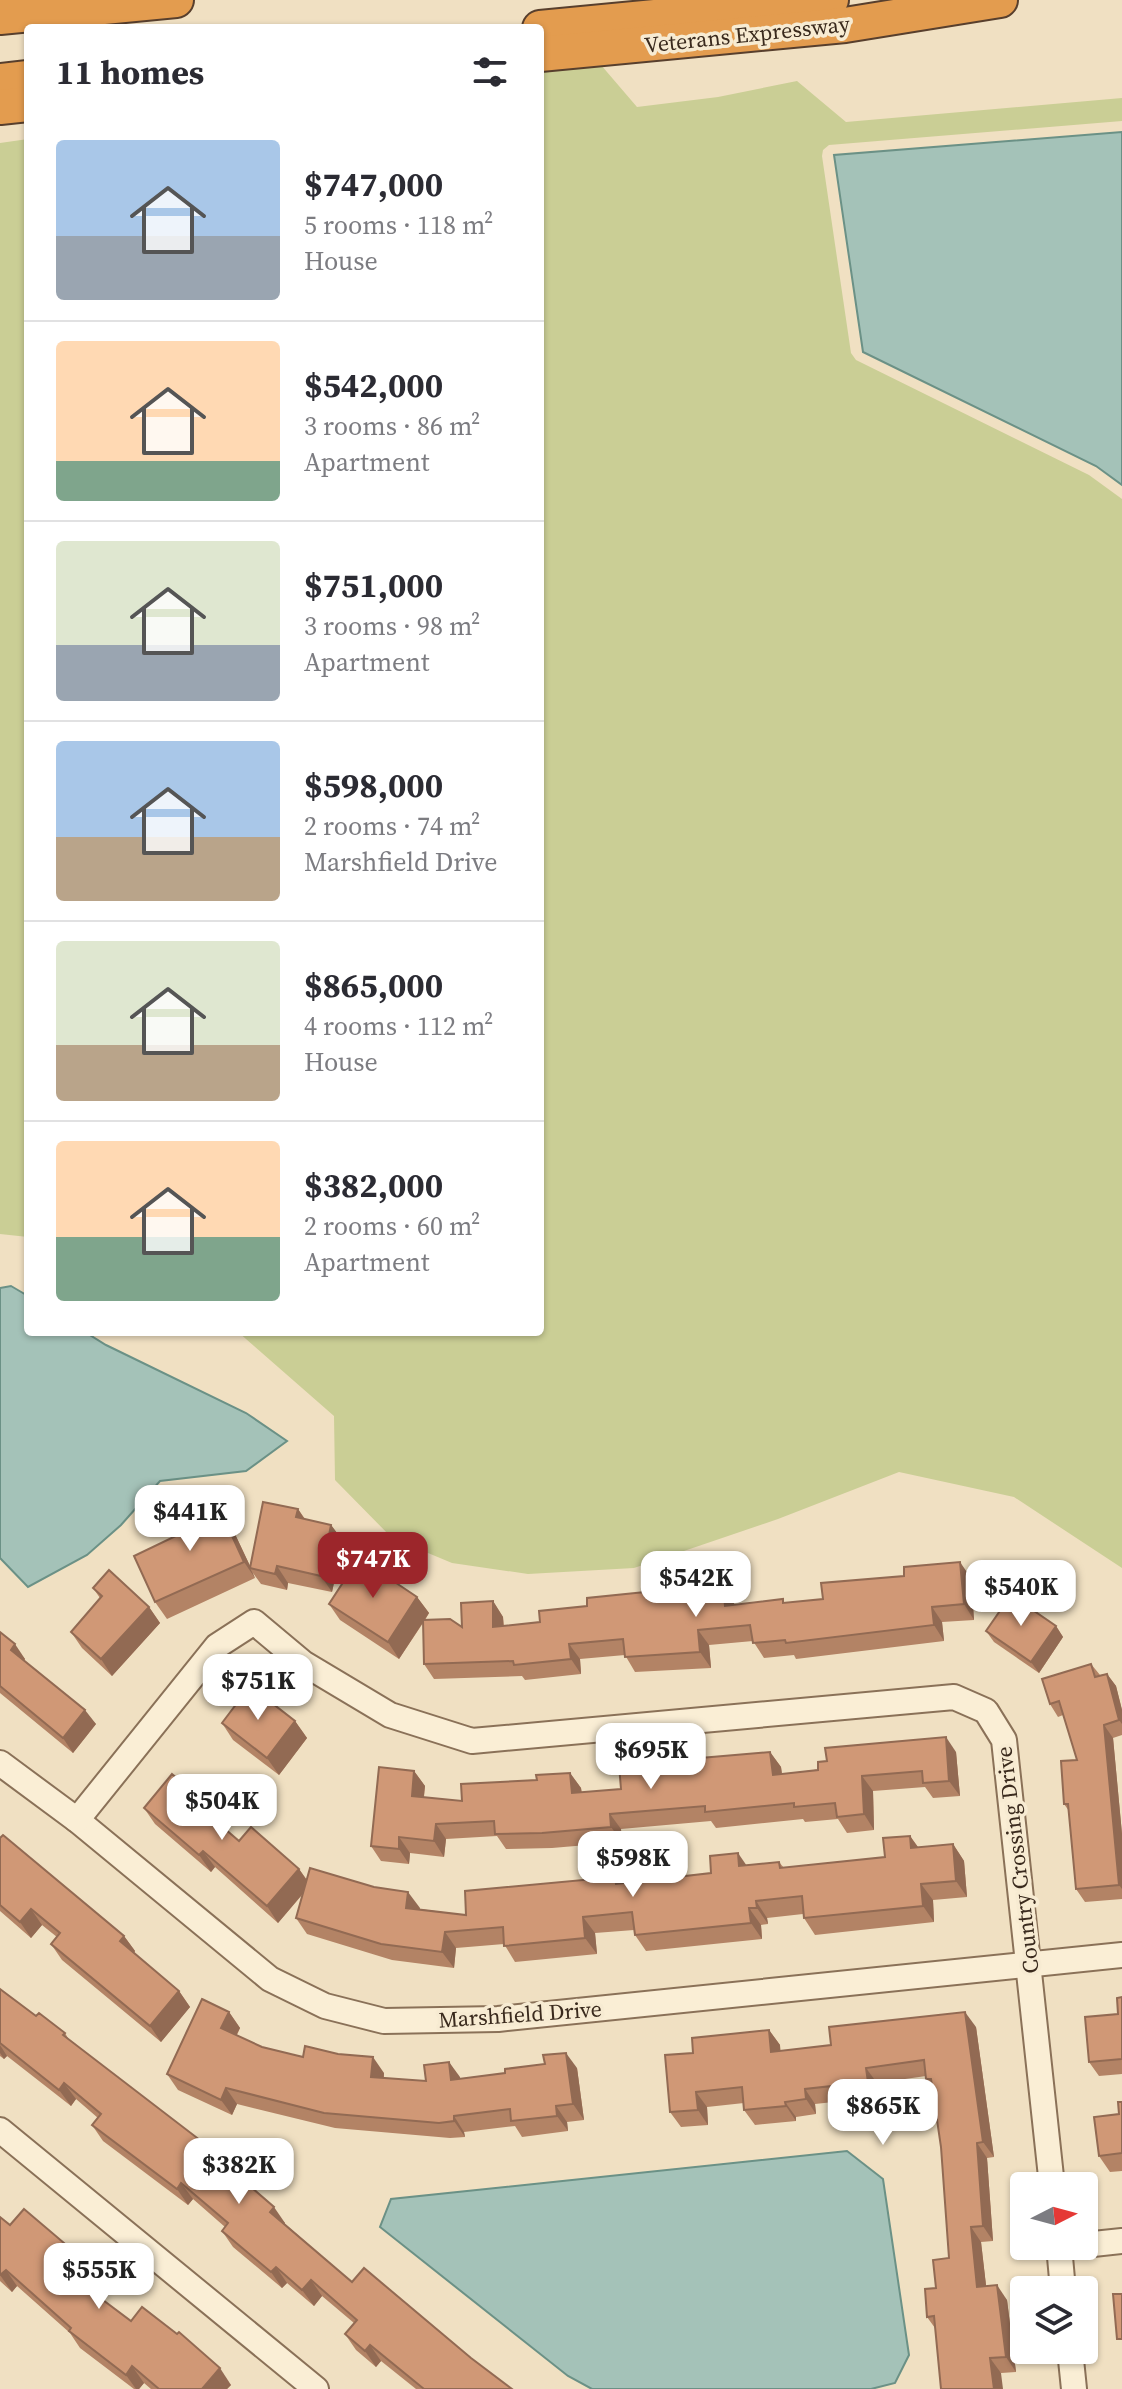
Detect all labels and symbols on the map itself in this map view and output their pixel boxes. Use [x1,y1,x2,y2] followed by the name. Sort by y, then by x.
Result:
[643,8,852,60] street label: Veterans Expressway
[134,1485,246,1553] pin: $441K
[317,1532,429,1600] pin: $747K
[640,1551,752,1619] pin: $542K
[965,1560,1077,1628] pin: $540K
[202,1654,314,1722] pin: $751K
[595,1723,707,1791] pin: $695K
[988,1745,1046,1975] street label: Country Crossing Drive
[166,1774,278,1842] pin: $504K
[577,1831,689,1899] pin: $598K
[437,1993,603,2035] street label: Marshfield Drive
[827,2079,939,2147] pin: $865K
[183,2138,295,2206] pin: $382K
[1010,2172,1098,2260] north arrow
[43,2243,155,2311] pin: $555K

